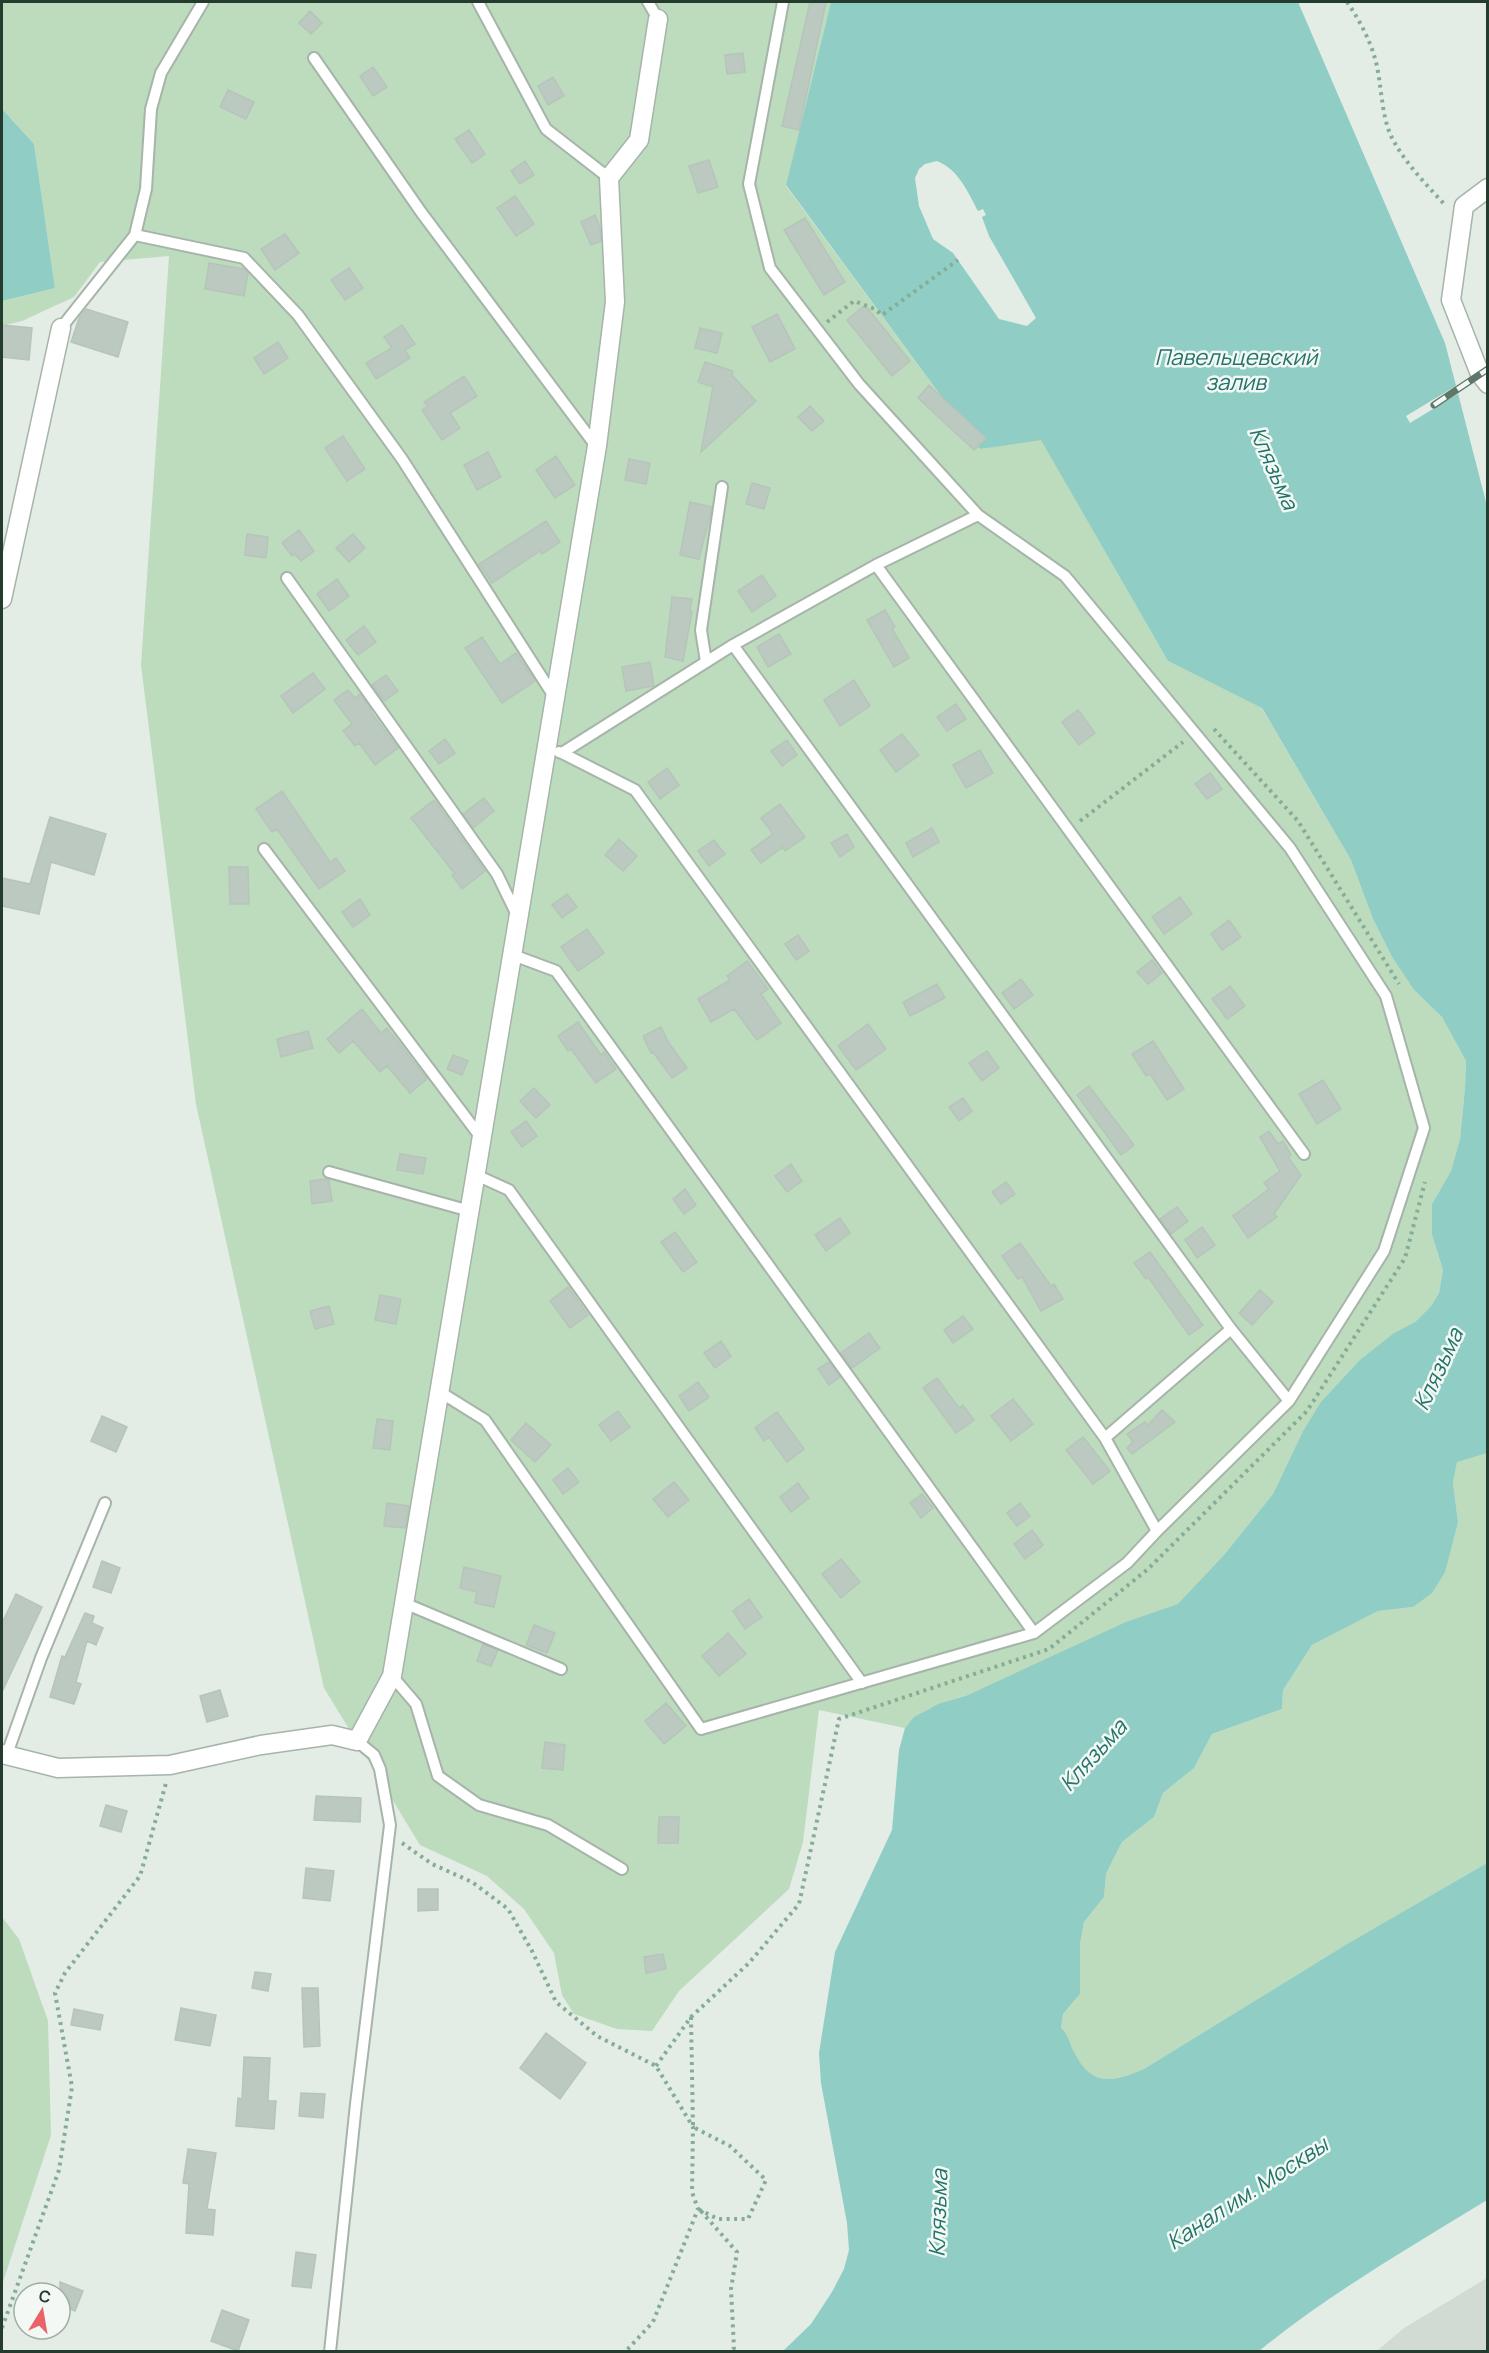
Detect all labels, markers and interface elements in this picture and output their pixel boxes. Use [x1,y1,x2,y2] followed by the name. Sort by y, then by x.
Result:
[1155,342,1319,397] water label: Павельцевский залив
[1243,422,1306,516] water label: Клязьма
[1406,1321,1471,1415] water label: Клязьма
[1053,1711,1135,1797] water label: Клязьма
[1161,2128,1335,2256] water label: Канал им. Москвы
[921,2167,955,2257] water label: Клязьма
[12,2281,72,2341] north arrow
[37,2284,53,2308] text: С

